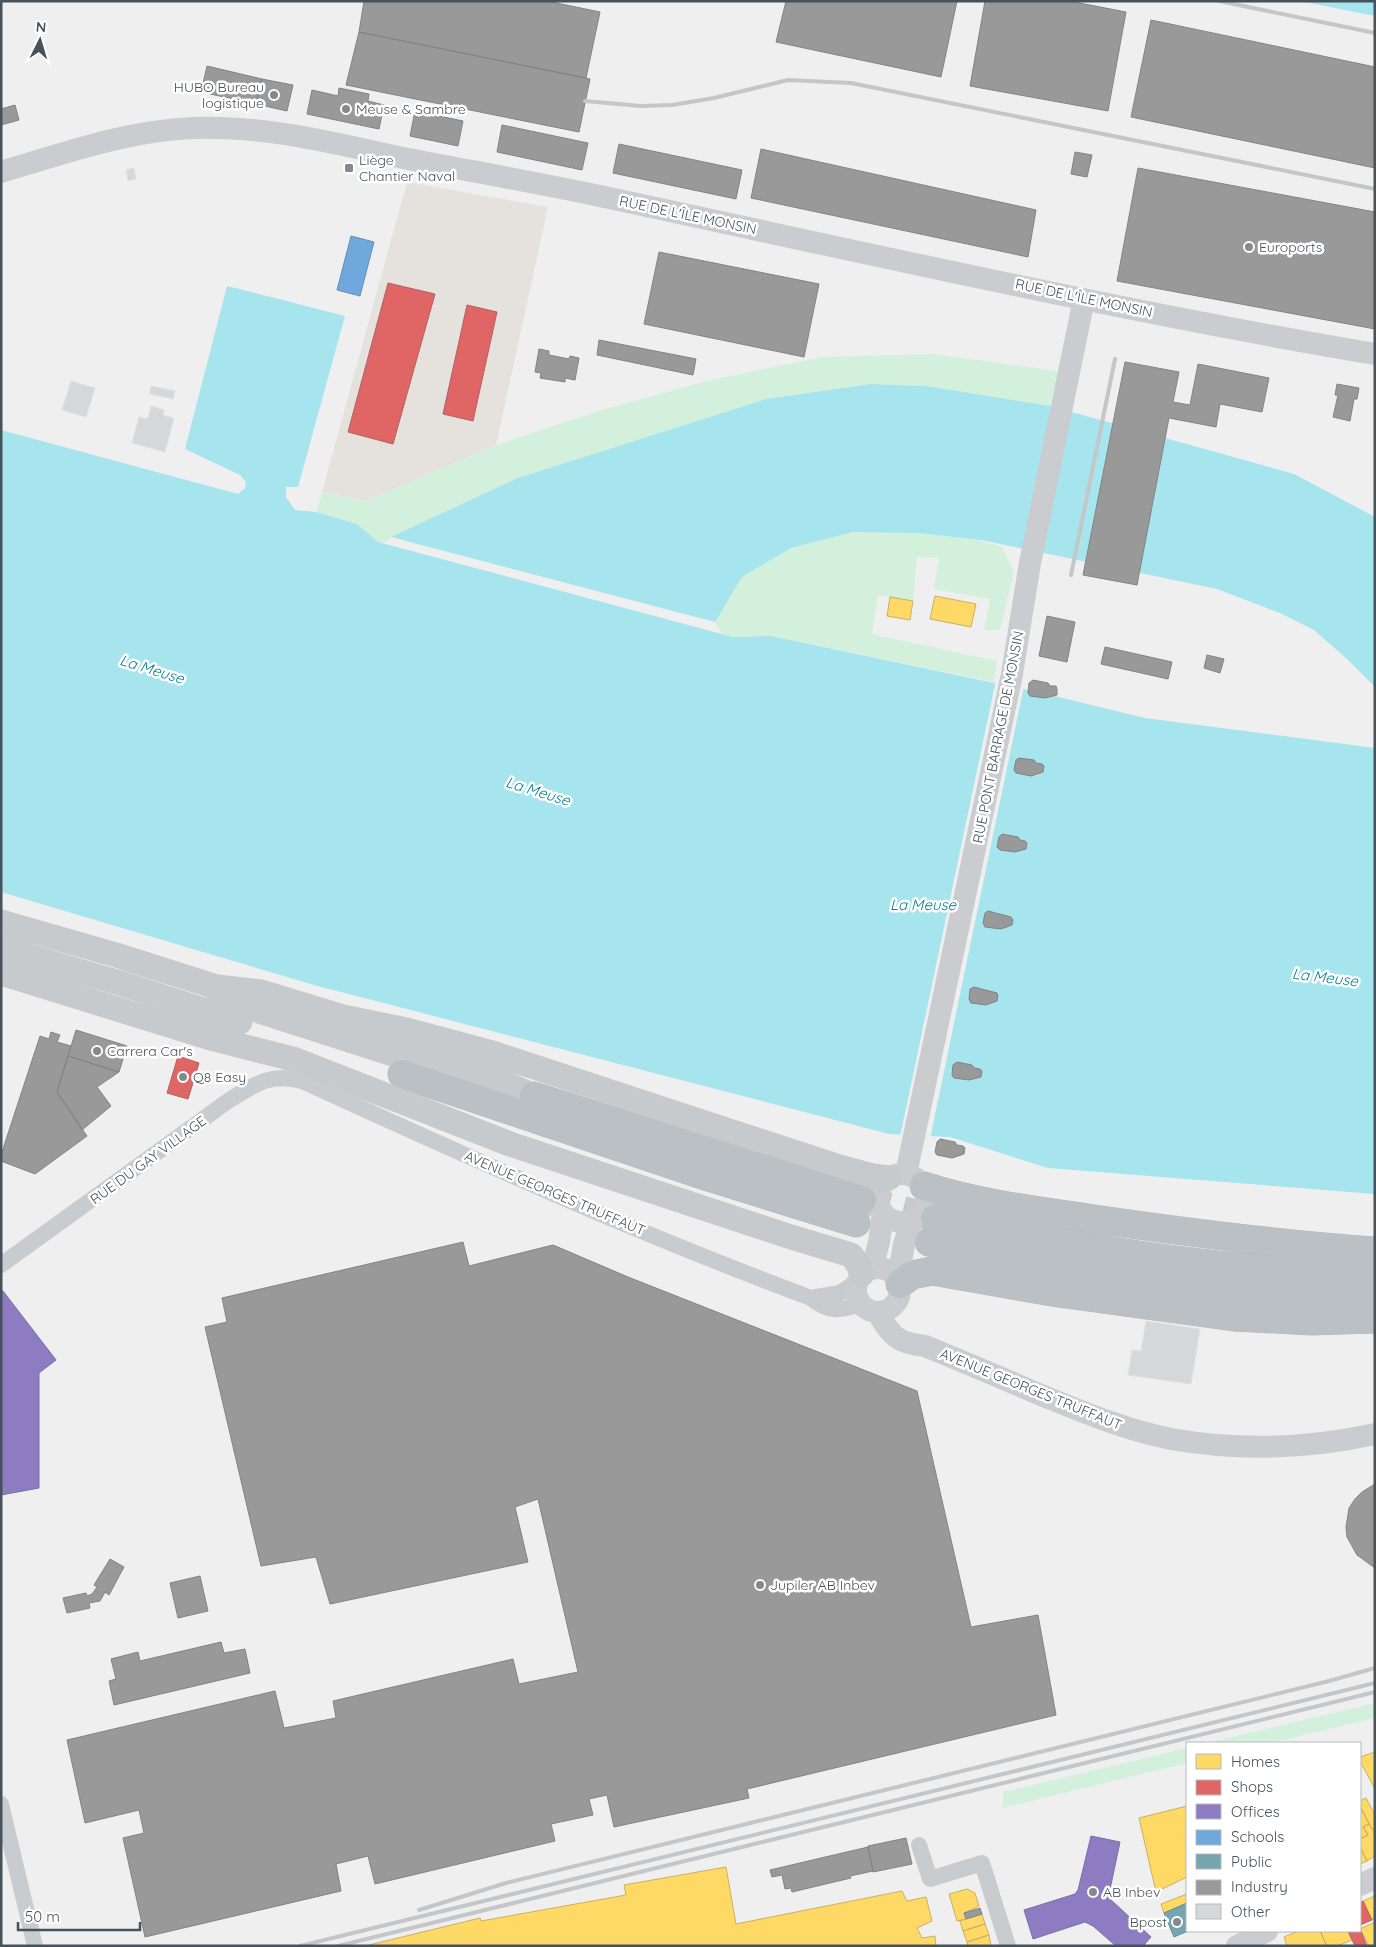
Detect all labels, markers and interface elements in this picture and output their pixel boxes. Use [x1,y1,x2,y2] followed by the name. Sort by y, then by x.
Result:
[15,15,65,65] north arrow
[35,18,47,36] text: N
[174,78,264,112] place label: HUBO Bureau logistique
[268,89,280,101] marker: HUBO Bureau logistique
[356,100,466,118] place label: Meuse & Sambre
[340,103,352,115] marker: Meuse & Sambre
[359,151,455,185] place label: Liège Chantier Naval
[343,162,355,174] marker: Liège Chantier Naval
[618,192,758,238] street label: RUE DE L'ÎLE MONSIN
[1259,238,1322,256] place label: Euroports
[1243,241,1255,253] marker: Euroports
[1014,275,1154,321] street label: RUE DE L'ÎLE MONSIN
[969,629,1027,845] street label: RUE PONT BARRAGE DE MONSIN
[118,650,187,688] water label: La Meuse
[504,772,573,810] water label: La Meuse
[890,895,957,914] water label: La Meuse
[1291,964,1359,991] water label: La Meuse
[107,1042,193,1060] place label: Carrera Car's
[91,1045,103,1057] marker: Carrera Car's
[193,1068,246,1086] place label: Q8 Easy
[177,1071,189,1083] marker: Q8 Easy
[86,1112,210,1208] street label: RUE DU GAY VILLAGE
[462,1147,648,1239] street label: AVENUE GEORGES TRUFFAUT
[937,1344,1125,1434] street label: AVENUE GEORGES TRUFFAUT
[770,1576,875,1594] place label: Jupiler AB Inbev
[754,1579,766,1591] marker: Jupiler AB Inbev
[1186,1742,1361,1932] legend
[1231,1752,1280,1771] text: Homes
[1231,1777,1273,1796] text: Shops
[1231,1802,1280,1821] text: Offices
[1231,1827,1284,1846] text: Schools
[1231,1852,1272,1871] text: Public
[1231,1877,1288,1896] text: Industry
[1103,1883,1160,1901] place label: AB Inbev
[1087,1886,1099,1898] marker: AB Inbev
[18,1900,140,1932] scale bar
[1231,1902,1271,1921] text: Other
[25,1907,60,1926] text: 50 m
[1130,1913,1167,1931] place label: Bpost
[1171,1916,1183,1928] marker: Bpost

